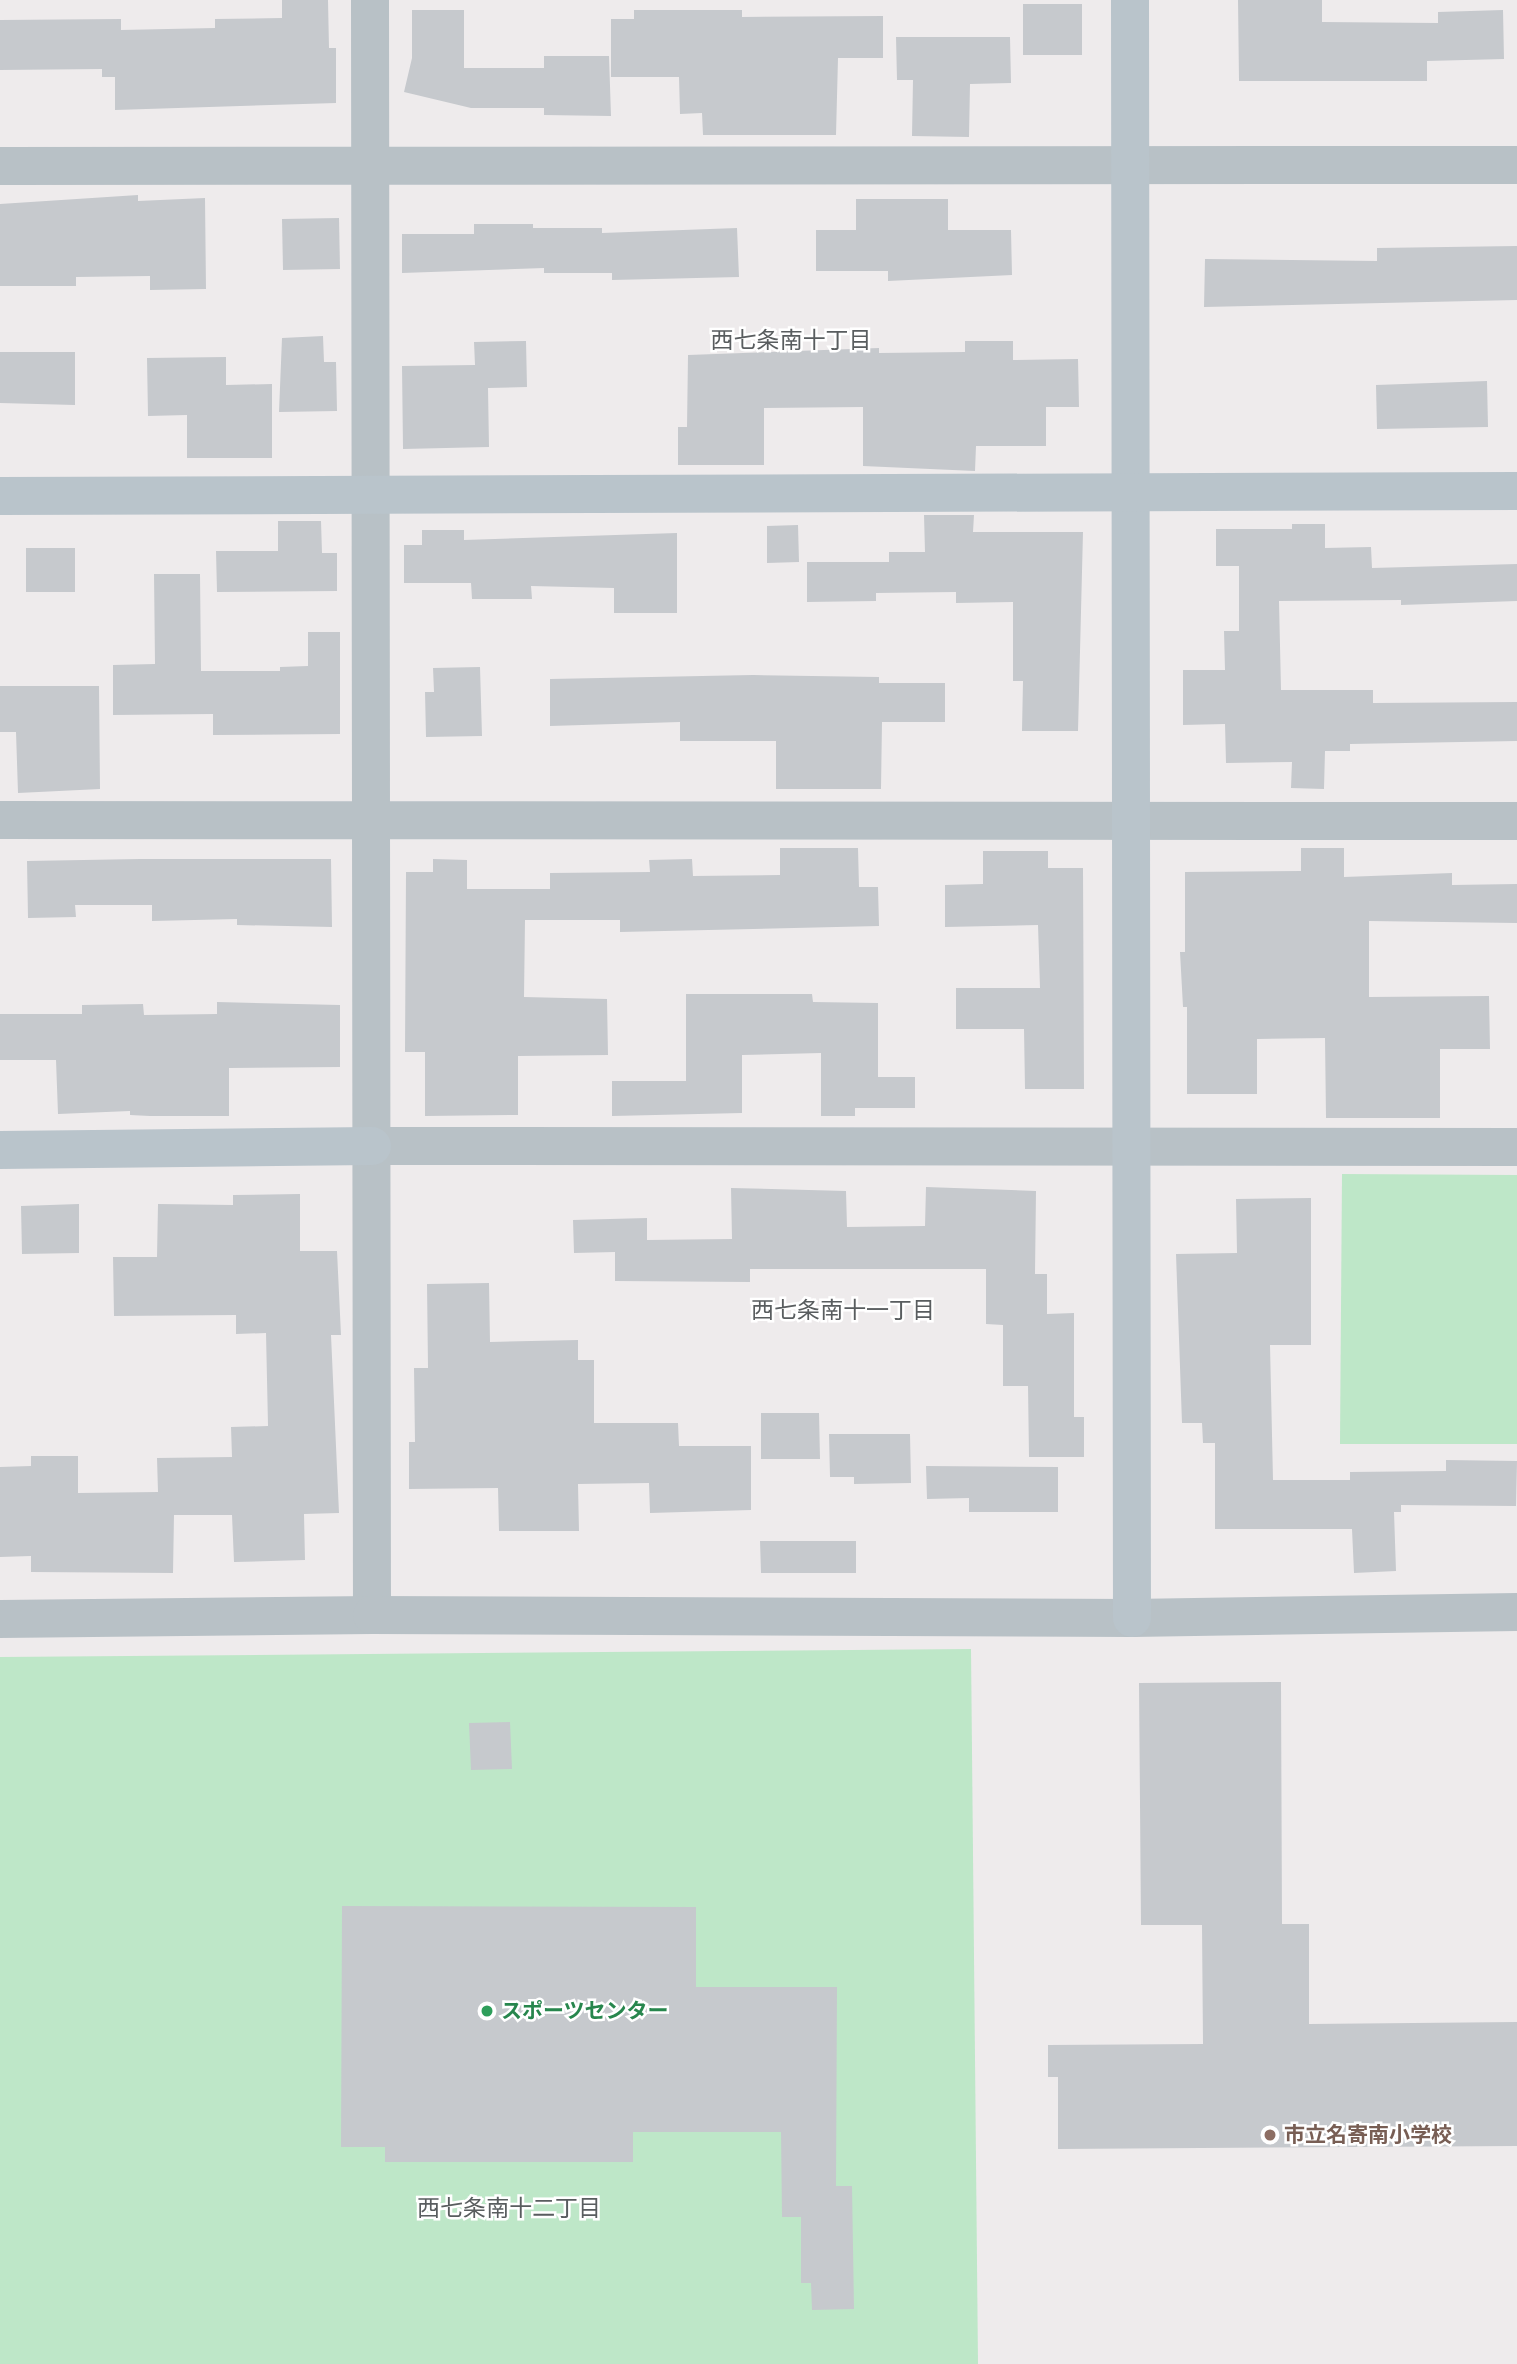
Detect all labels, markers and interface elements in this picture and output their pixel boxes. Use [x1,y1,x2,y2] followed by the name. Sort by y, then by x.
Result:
[711,327,871,355] district label: 西七条南十丁目
[751,1297,935,1325] district label: 西七条南十一丁目
[501,1998,669,2024] place label: スポーツセンター
[479,2003,495,2019] marker: スポーツセンター
[1284,2122,1452,2148] place label: 市立名寄南小学校
[1262,2127,1278,2143] marker: 市立名寄南小学校
[417,2195,601,2223] district label: 西七条南十二丁目

